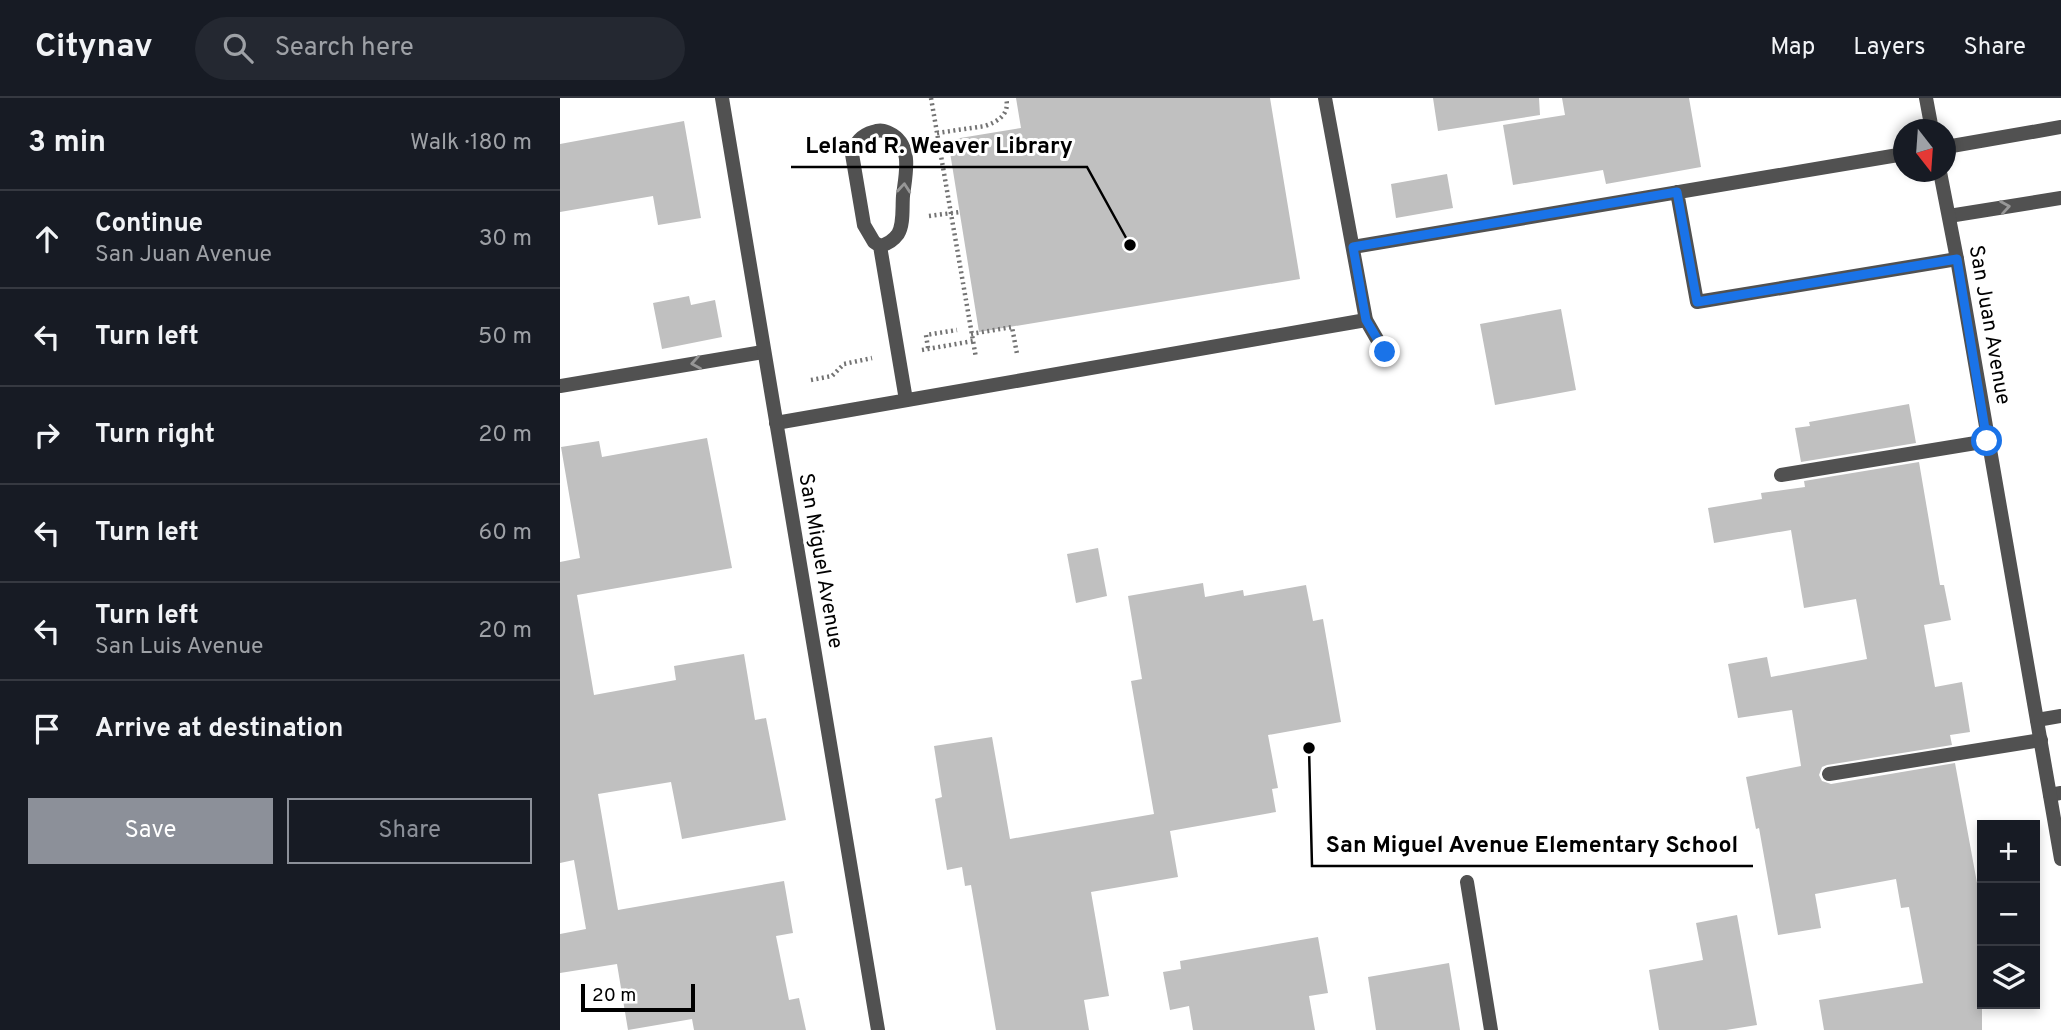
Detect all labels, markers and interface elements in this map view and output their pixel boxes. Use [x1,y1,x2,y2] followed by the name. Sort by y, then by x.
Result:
[195,17,685,80] search box
[35,27,153,69] text: Citynav
[219,29,257,67] icon: search
[275,32,414,65] text: Search here
[1770,33,1815,63] text: Map
[1853,33,1925,63] text: Layers
[1963,33,2026,63] text: Share
[1893,119,1956,182] north arrow
[791,123,1087,167] callout: Leland R. Weaver Library
[28,125,106,162] text: 3 min
[410,129,532,158] text: Walk · 180 m
[805,133,1073,162] text: Leland R. Weaver Library
[896,182,911,193] one-way arrow
[1999,200,2011,215] one-way arrow
[95,208,203,241] text: Continue
[28,220,66,258] icon: ahead
[479,225,532,254] text: 30 m
[95,241,272,270] text: San Juan Avenue
[1962,243,2016,407] street label: San Juan Avenue
[28,318,66,356] icon: left
[95,321,199,354] text: Turn left
[478,323,532,352] text: 50 m
[1369,336,1400,367] route end
[690,355,702,370] one-way arrow
[28,416,66,454] icon: right
[95,419,215,452] text: Turn right
[478,421,532,450] text: 20 m
[1971,425,2002,456] route start
[791,471,849,651] street label: San Miguel Avenue
[28,514,66,552] icon: left
[95,517,199,550] text: Turn left
[479,519,532,548] text: 60 m
[95,600,199,633] text: Turn left
[28,612,66,650] icon: left
[478,617,532,646] text: 20 m
[95,633,263,662] text: San Luis Avenue
[28,710,66,748] icon: arrive
[95,713,343,746] text: Arrive at destination
[28,798,273,864] button: Save
[287,798,532,864] button: Share
[1977,820,2040,1009] map controls
[1977,820,2040,883] button: +
[1312,822,1753,866] callout: San Miguel Avenue Elementary School
[1326,832,1738,861] text: San Miguel Avenue Elementary School
[1977,883,2040,946] button: −
[1977,946,2040,1009] button: layers
[581,981,695,1013] scale bar
[592,984,636,1008] text: 20 m

